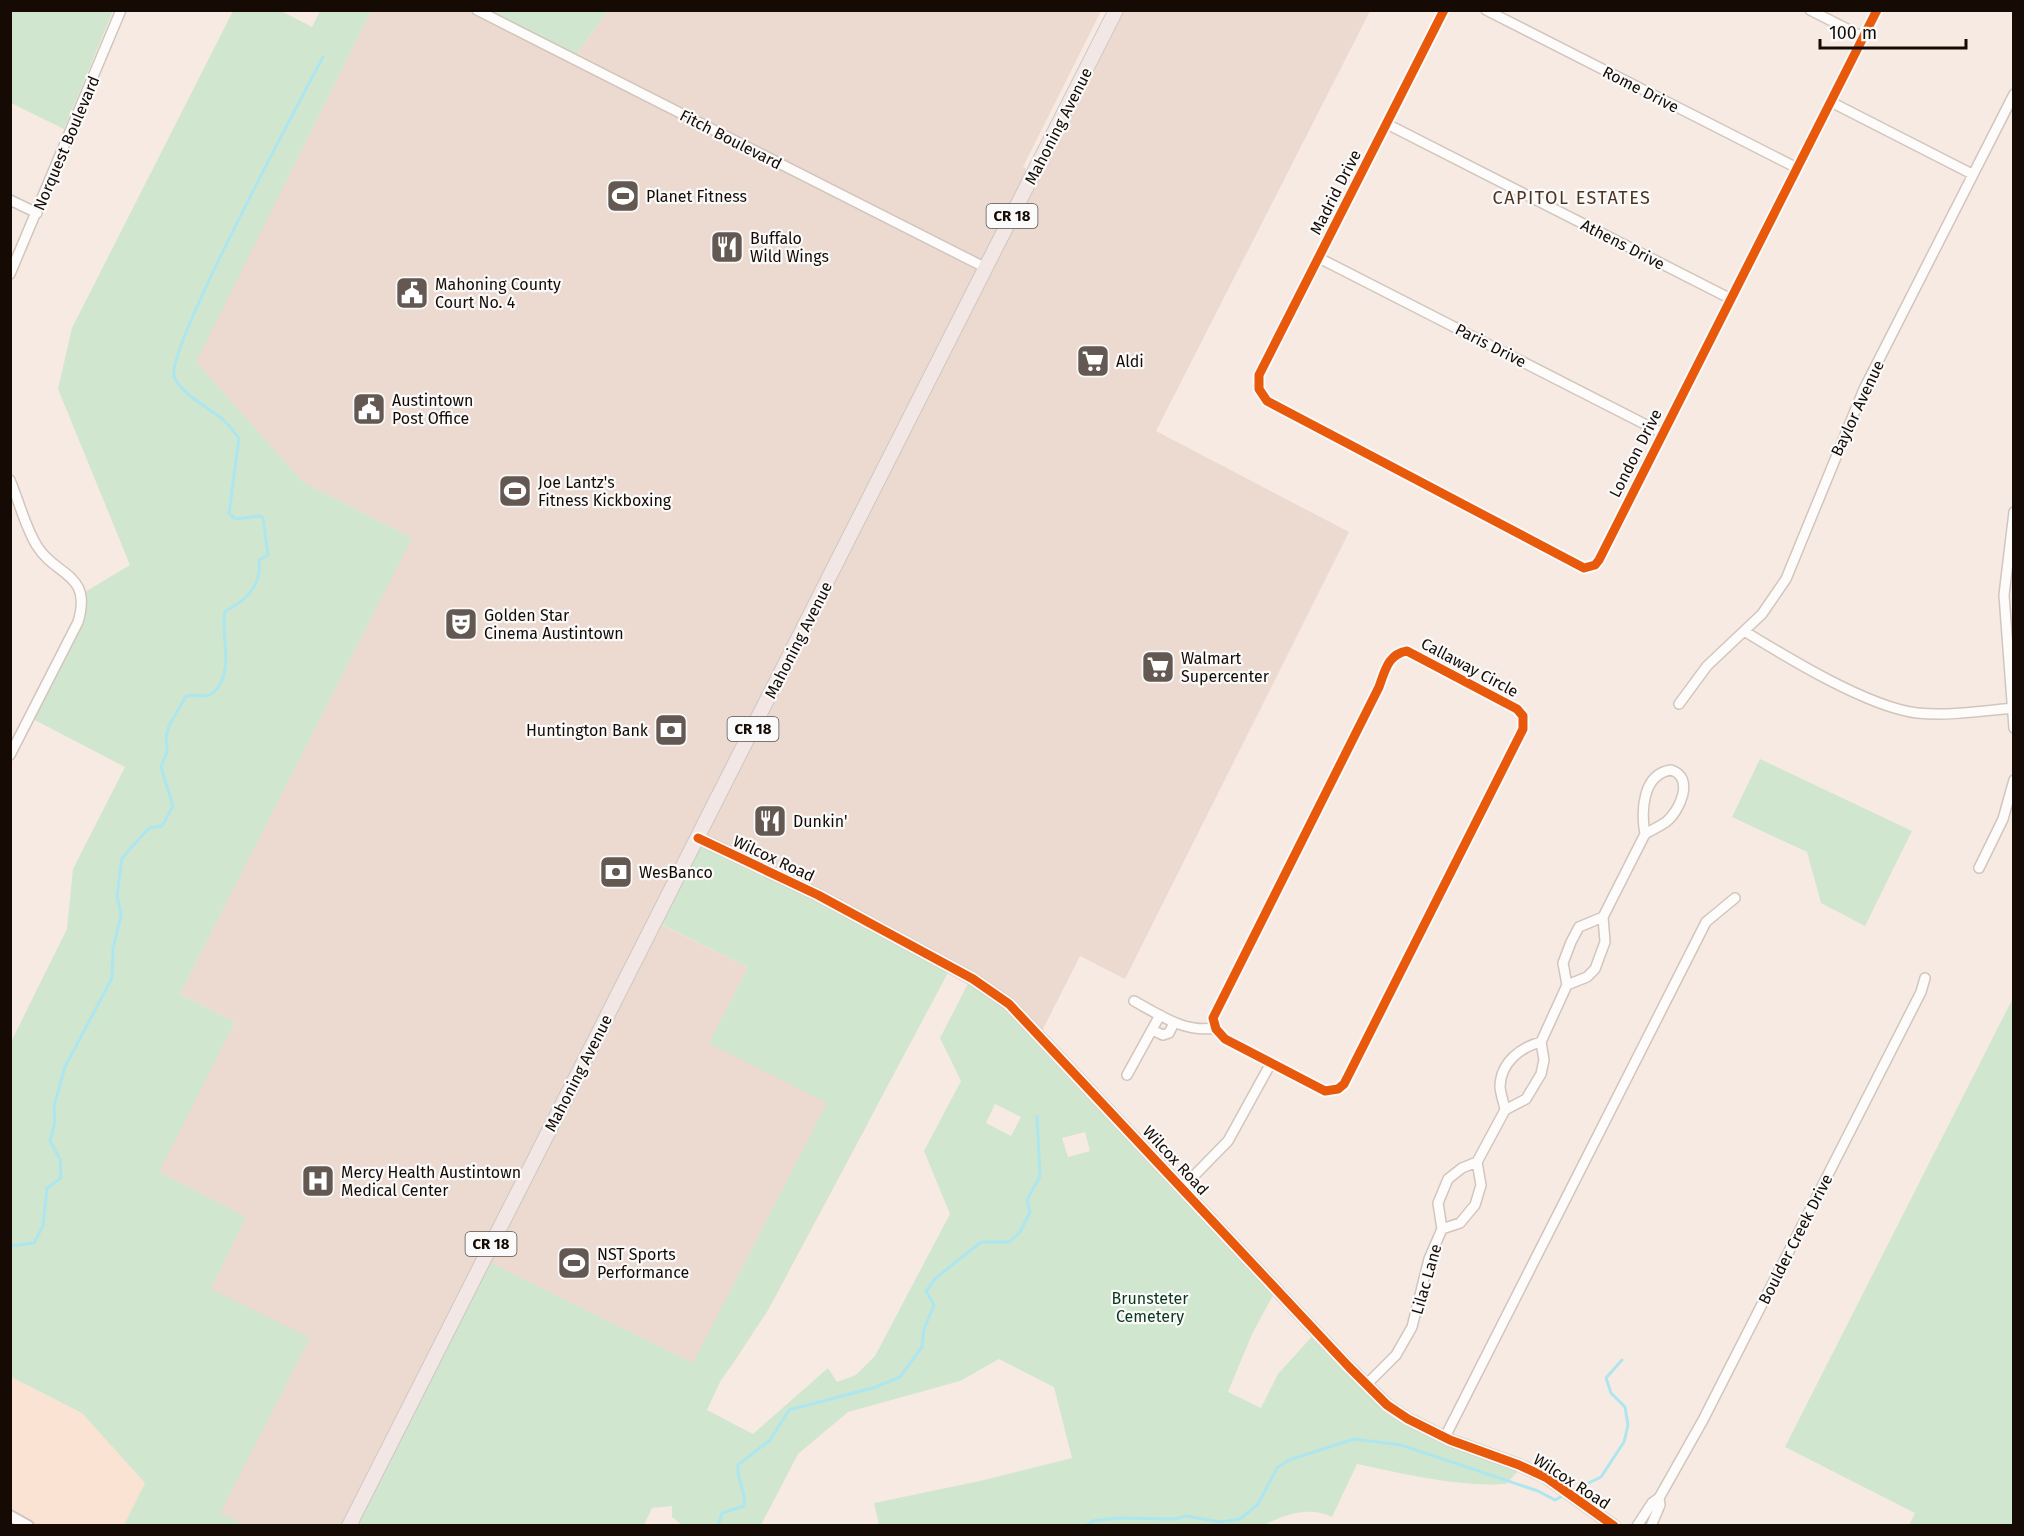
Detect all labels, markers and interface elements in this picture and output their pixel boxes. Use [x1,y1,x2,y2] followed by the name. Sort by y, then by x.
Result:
[1820,12,1966,50] scale bar
[1829,22,1877,44] text: 100 m
[1599,62,1682,117] street label: Rome Drive
[1021,65,1096,188] street label: Mahoning Avenue
[30,73,103,213] street label: Norquest Boulevard
[677,106,785,173] street label: Fitch Boulevard
[1306,147,1365,238] street label: Madrid Drive
[605,178,641,214] sports icon: Planet Fitness
[646,187,747,206] place label: Planet Fitness
[1493,187,1651,209] district label: CAPITOL ESTATES
[986,204,1038,228] road number: CR 18
[1578,215,1668,274] street label: Athens Drive
[709,229,745,265] restaurant icon: Buffalo Wild Wings
[750,229,829,266] place label: Buffalo Wild Wings
[394,275,430,311] public building icon: Mahoning County Court No. 4
[435,275,561,312] place label: Mahoning County Court No. 4
[1452,319,1529,371] street label: Paris Drive
[1075,343,1111,379] supermarket icon: Aldi
[1116,352,1144,371] place label: Aldi
[1827,357,1888,459] street label: Baylor Avenue
[351,391,387,427] public building icon: Austintown Post Office
[392,391,473,428] place label: Austintown Post Office
[1605,406,1666,500] street label: London Drive
[497,473,533,509] sports icon: Joe Lantz's Fitness Kickboxing
[538,473,672,510] place label: Joe Lantz's Fitness Kickboxing
[761,579,836,702] street label: Mahoning Avenue
[443,606,479,642] theatre icon: Golden Star Cinema Austintown
[484,606,624,643] place label: Golden Star Cinema Austintown
[1418,634,1522,701] street label: Callaway Circle
[1140,649,1176,685] supermarket icon: Walmart Supercenter
[1181,649,1270,686] place label: Walmart Supercenter
[653,712,689,748] bank icon: Huntington Bank
[728,717,778,741] road number: CR 18
[526,721,649,740] place label: Huntington Bank
[752,803,788,839] restaurant icon: Dunkin'
[793,812,847,831] place label: Dunkin'
[730,831,818,886] street label: Wilcox Road
[598,854,634,890] bank icon: WesBanco
[639,863,713,882] place label: WesBanco
[541,1012,616,1135] street label: Mahoning Avenue
[1139,1122,1213,1199] street label: Wilcox Road
[300,1163,336,1199] hospital icon: Mercy Health Austintown Medical Center
[341,1163,521,1200] place label: Mercy Health Austintown Medical Center
[1754,1171,1836,1307] street label: Boulder Creek Drive
[466,1232,516,1256] road number: CR 18
[1407,1242,1446,1317] street label: Lilac Lane
[556,1245,592,1281] sports icon: NST Sports Performance
[597,1245,689,1282] place label: NST Sports Performance
[1112,1289,1189,1326] park label: Brunsteter Cemetery
[1530,1450,1614,1513] street label: Wilcox Road

